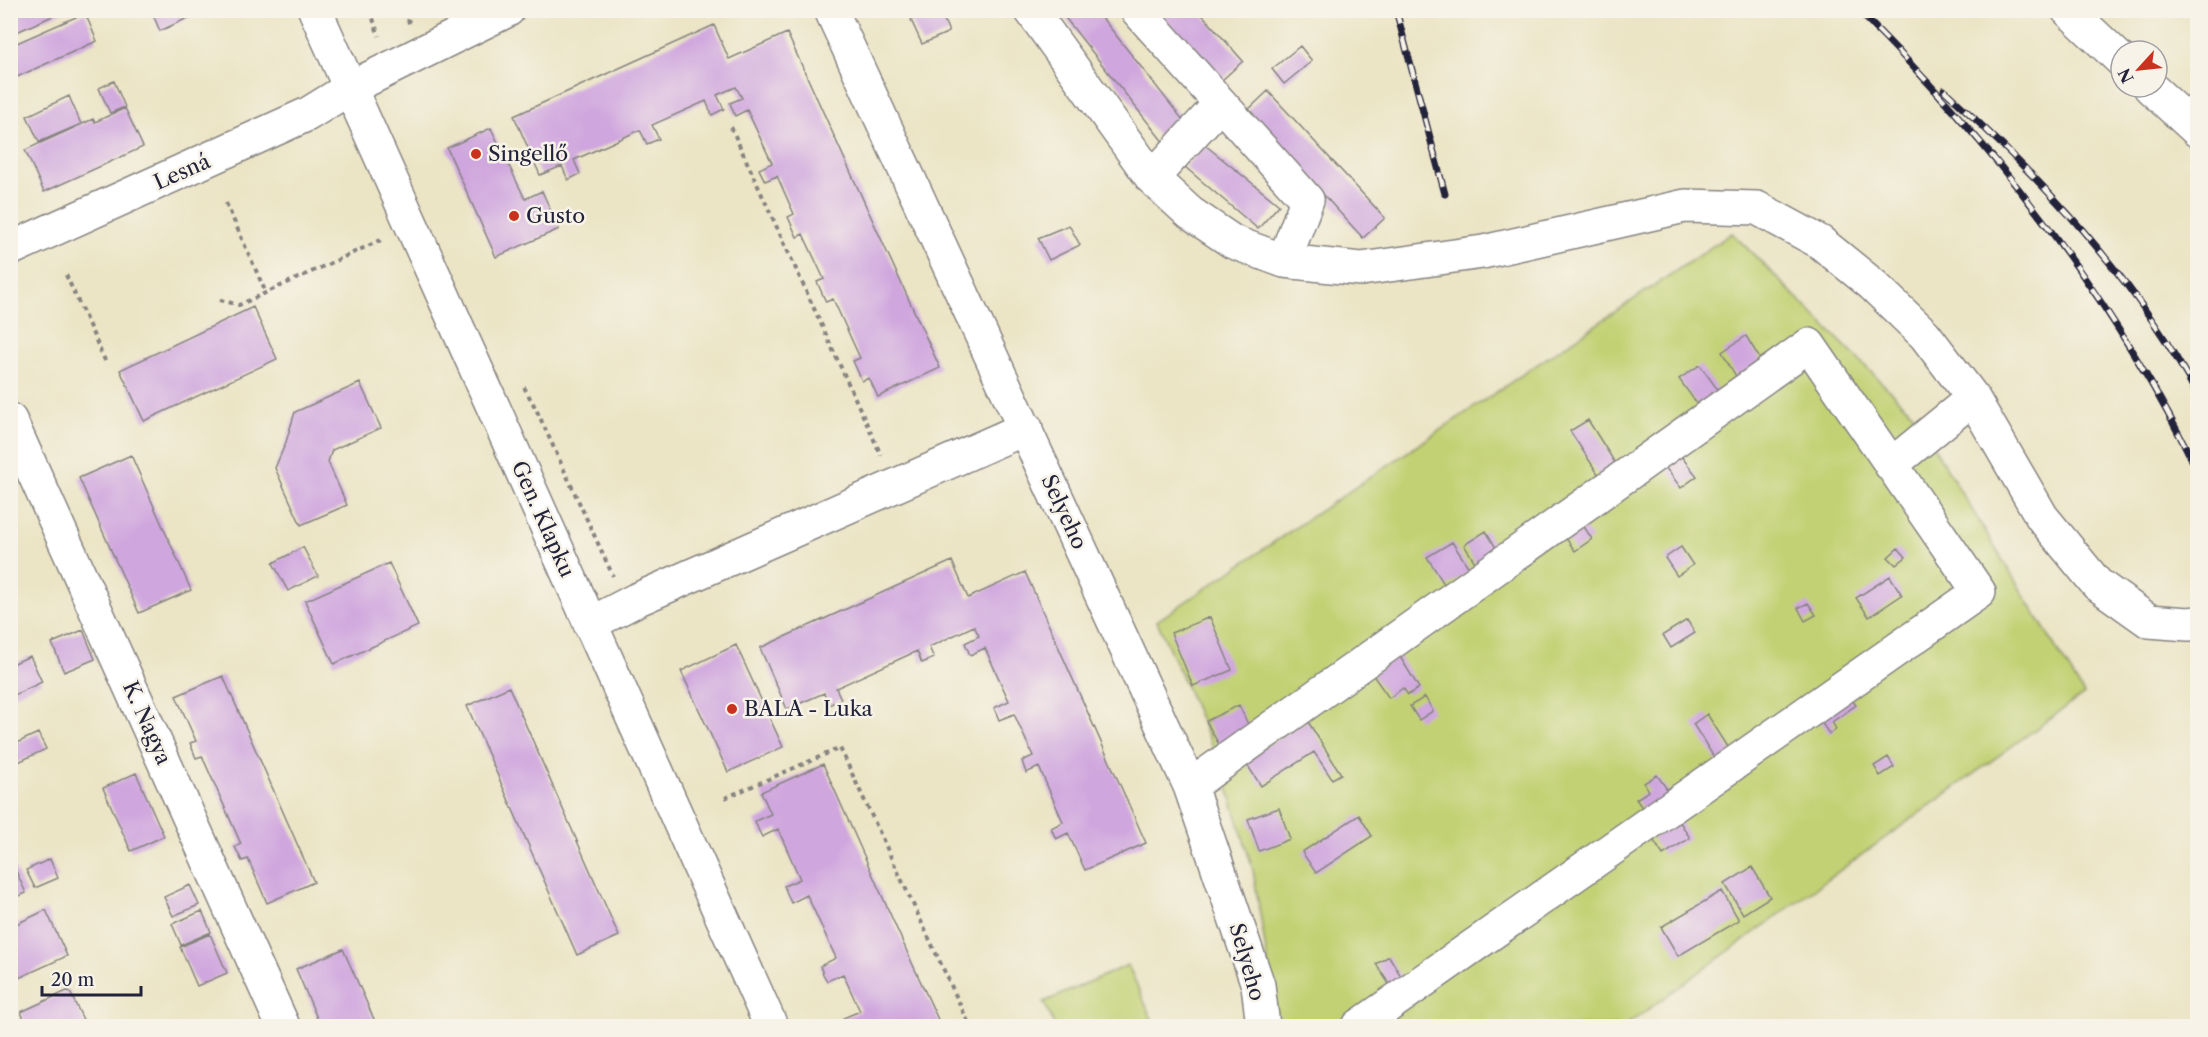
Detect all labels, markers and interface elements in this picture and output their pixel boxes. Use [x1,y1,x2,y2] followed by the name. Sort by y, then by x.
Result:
[2109,39,2169,99] north arrow
[2114,65,2138,87] text: N
[488,141,568,166] place label: Singellő
[469,147,483,161] marker: Singellő
[150,148,215,195] street label: Lesná
[526,203,585,228] place label: Gusto
[507,209,521,223] marker: Gusto
[507,457,580,581] street label: Gen. Klapku
[1036,471,1093,553] street label: Selyeho
[118,677,177,769] street label: K. Nagya
[744,696,873,721] place label: BALA - Luka
[725,702,739,716] marker: BALA - Luka
[1225,920,1270,1003] street label: Selyeho
[42,959,141,997] scale bar
[51,969,95,991] text: 20 m

